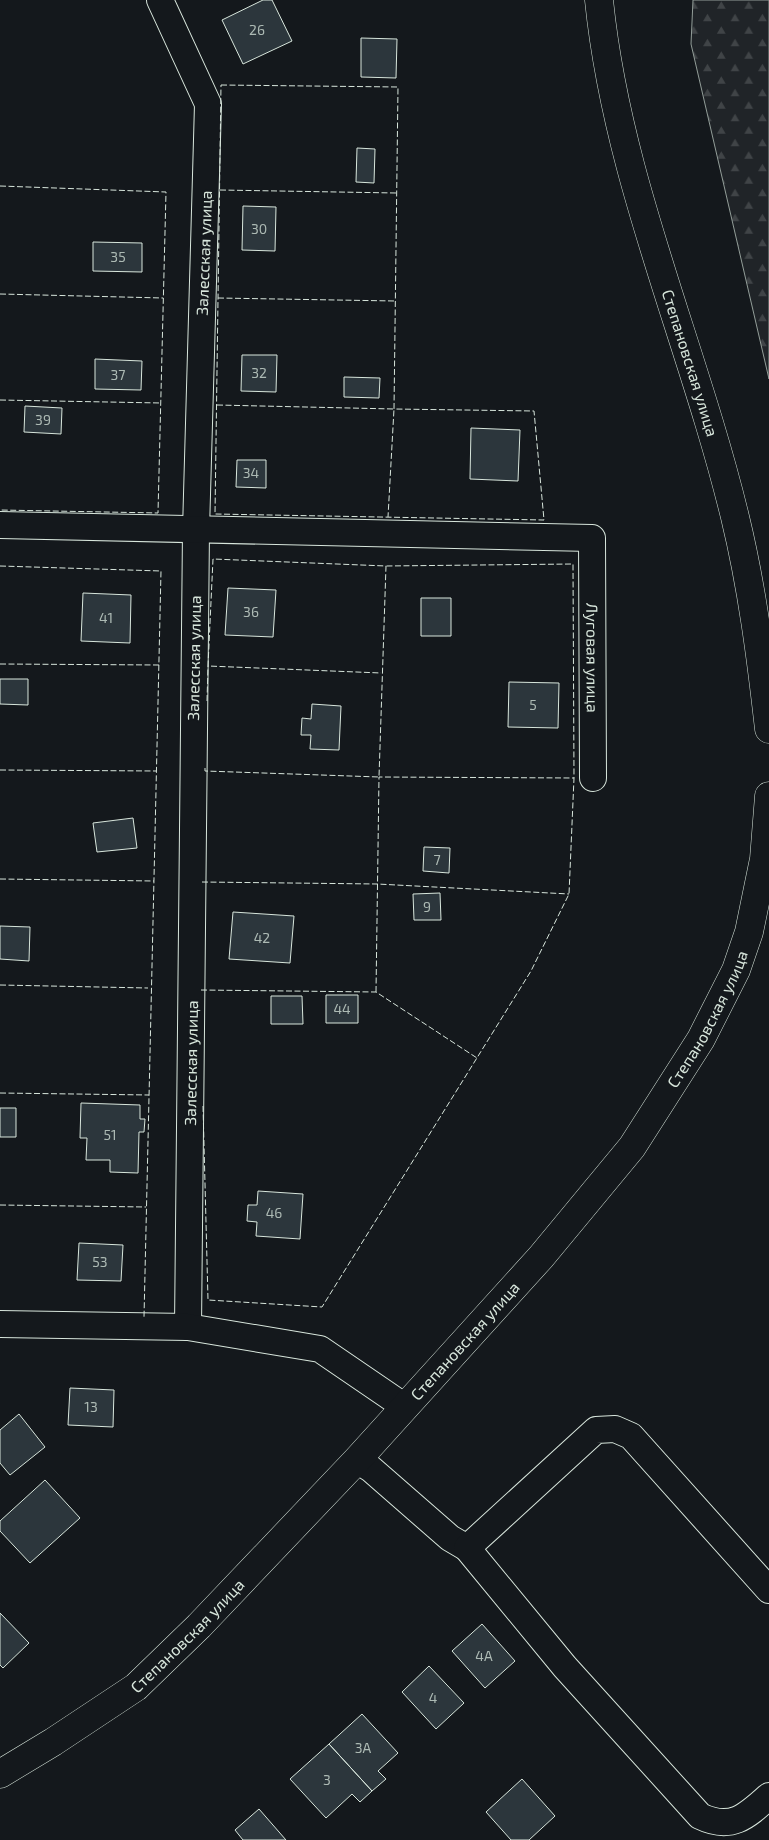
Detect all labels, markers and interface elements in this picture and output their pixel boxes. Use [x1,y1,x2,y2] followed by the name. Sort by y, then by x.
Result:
[249,21,265,38] house number: 26
[192,190,216,316] street label: Залесская улица
[251,220,267,237] house number: 30
[110,248,126,265] house number: 35
[659,287,723,439] street label: Степановская улица
[251,364,267,381] house number: 32
[111,366,125,383] house number: 37
[35,411,51,428] house number: 39
[243,464,259,481] house number: 34
[183,595,205,721] street label: Залесская улица
[243,603,259,620] house number: 36
[582,603,603,713] street label: Луговая улица
[99,609,113,626] house number: 41
[529,696,537,713] house number: 5
[433,851,441,868] house number: 7
[423,898,431,915] house number: 9
[254,929,270,946] house number: 42
[663,948,751,1091] street label: Степановская улица
[180,1000,202,1126] street label: Залесская улица
[333,1000,351,1017] house number: 44
[103,1126,117,1143] house number: 51
[266,1204,282,1221] house number: 46
[92,1253,108,1270] house number: 53
[406,1278,523,1404] street label: Степановская улица
[84,1398,98,1415] house number: 13
[126,1575,248,1696] street label: Степановская улица
[475,1647,493,1664] house number: 4А
[429,1689,437,1706] house number: 4
[355,1739,372,1756] house number: 3А
[323,1771,331,1788] house number: 3

